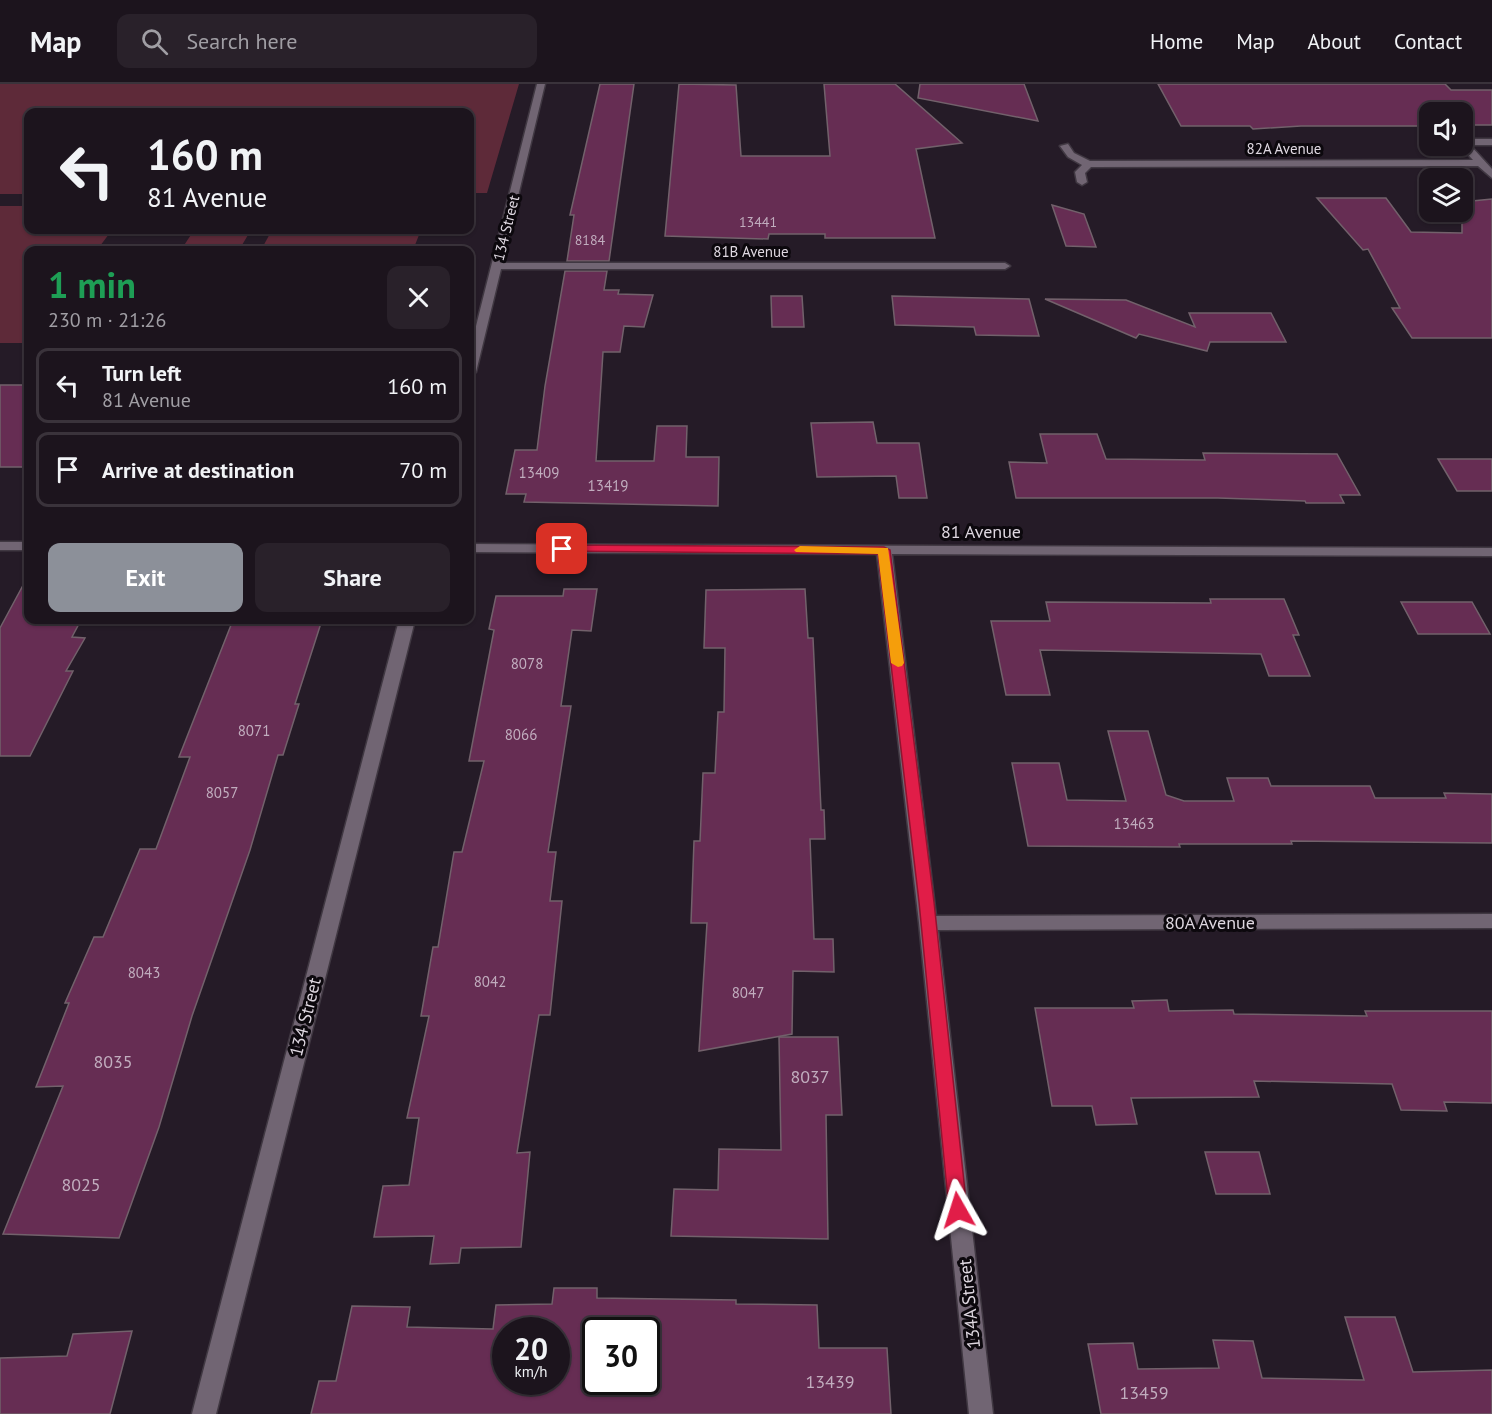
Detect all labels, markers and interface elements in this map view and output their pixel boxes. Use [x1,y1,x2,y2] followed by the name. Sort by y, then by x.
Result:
[117,14,537,68] search box
[30,23,81,60] text: Map
[138,25,171,58] icon: search
[186,27,297,55] text: Search here
[1150,28,1203,55] text: Home
[1236,28,1275,55] text: Map
[1308,28,1361,55] text: About
[1394,28,1462,55] text: Contact
[1419,102,1473,222] map controls
[1419,102,1473,156] button: sound
[147,127,263,182] text: 160 m
[48,132,126,210] icon: left
[1247,139,1321,158] street label: 82A Avenue
[1419,168,1473,222] button: layers
[147,180,267,214] text: 81 Avenue
[489,193,523,263] street label: 134 Street
[739,213,777,231] house number: 13441
[575,231,606,249] house number: 8184
[713,242,789,261] street label: 81B Avenue
[48,261,136,308] text: 1 min
[387,266,450,329] button: close
[48,307,166,333] text: 230 m · 21:26
[102,359,182,387] text: Turn left
[51,369,84,402] icon: left
[387,372,447,400] text: 160 m
[102,387,191,413] text: 81 Avenue
[51,453,84,486] icon: arrive
[102,456,294,484] text: Arrive at destination
[399,456,447,484] text: 70 m
[519,463,559,482] house number: 13409
[588,476,628,495] house number: 13419
[941,520,1021,543] street label: 81 Avenue
[536,523,587,574] pin
[545,532,578,565] icon: arrive
[48,543,243,612] button: Exit
[255,543,450,612] button: Share
[511,654,543,673] house number: 8078
[238,721,270,740] house number: 8071
[505,725,537,744] house number: 8066
[206,783,238,802] house number: 8057
[1114,814,1154,833] house number: 13463
[1165,911,1255,934] street label: 80A Avenue
[128,963,160,982] house number: 8043
[474,972,506,991] house number: 8042
[284,975,326,1059] street label: 134 Street
[732,983,764,1002] house number: 8047
[93,1050,133,1073] house number: 8035
[790,1065,830,1088] house number: 8037
[61,1173,101,1196] house number: 8025
[926,1178,990,1242] position arrow
[953,1258,985,1350] street label: 134A Street
[582,1317,660,1395] speed limit sign: 30
[514,1329,548,1368] text: 20
[515,1362,547,1381] text: km/h
[805,1370,855,1393] house number: 13439
[1119,1381,1169,1404] house number: 13459

